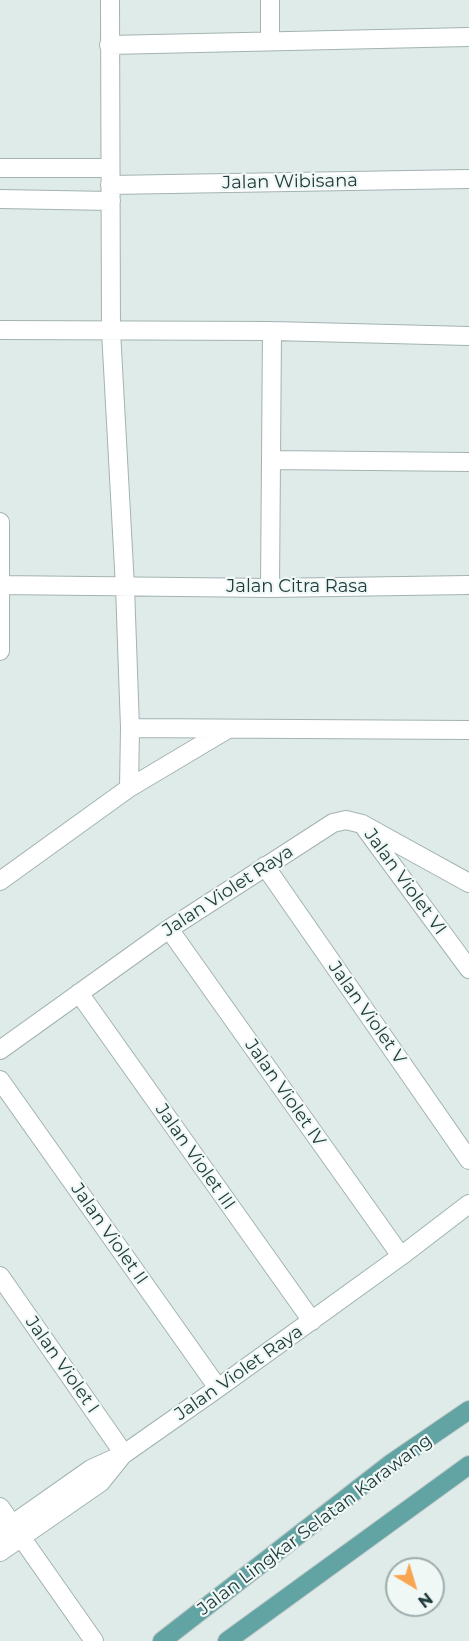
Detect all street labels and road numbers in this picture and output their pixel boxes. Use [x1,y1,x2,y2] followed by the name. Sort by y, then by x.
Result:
[222,170,358,194] street label: Jalan Wibisana
[226,576,368,598] street label: Jalan Citra Rasa
[359,825,451,939] street label: Jalan Violet VI
[159,841,297,941] street label: Jalan Violet Raya
[324,957,410,1069] street label: Jalan Violet V
[240,1035,330,1151] street label: Jalan Violet IV
[150,1100,240,1214] street label: Jalan Violet III
[66,1179,152,1289] street label: Jalan Violet II
[21,1312,103,1418] street label: Jalan Violet I
[171,1321,307,1425] street label: Jalan Violet Raya
[194,1430,436,1620] street label: Jalan Lingkar Selatan Karawang

